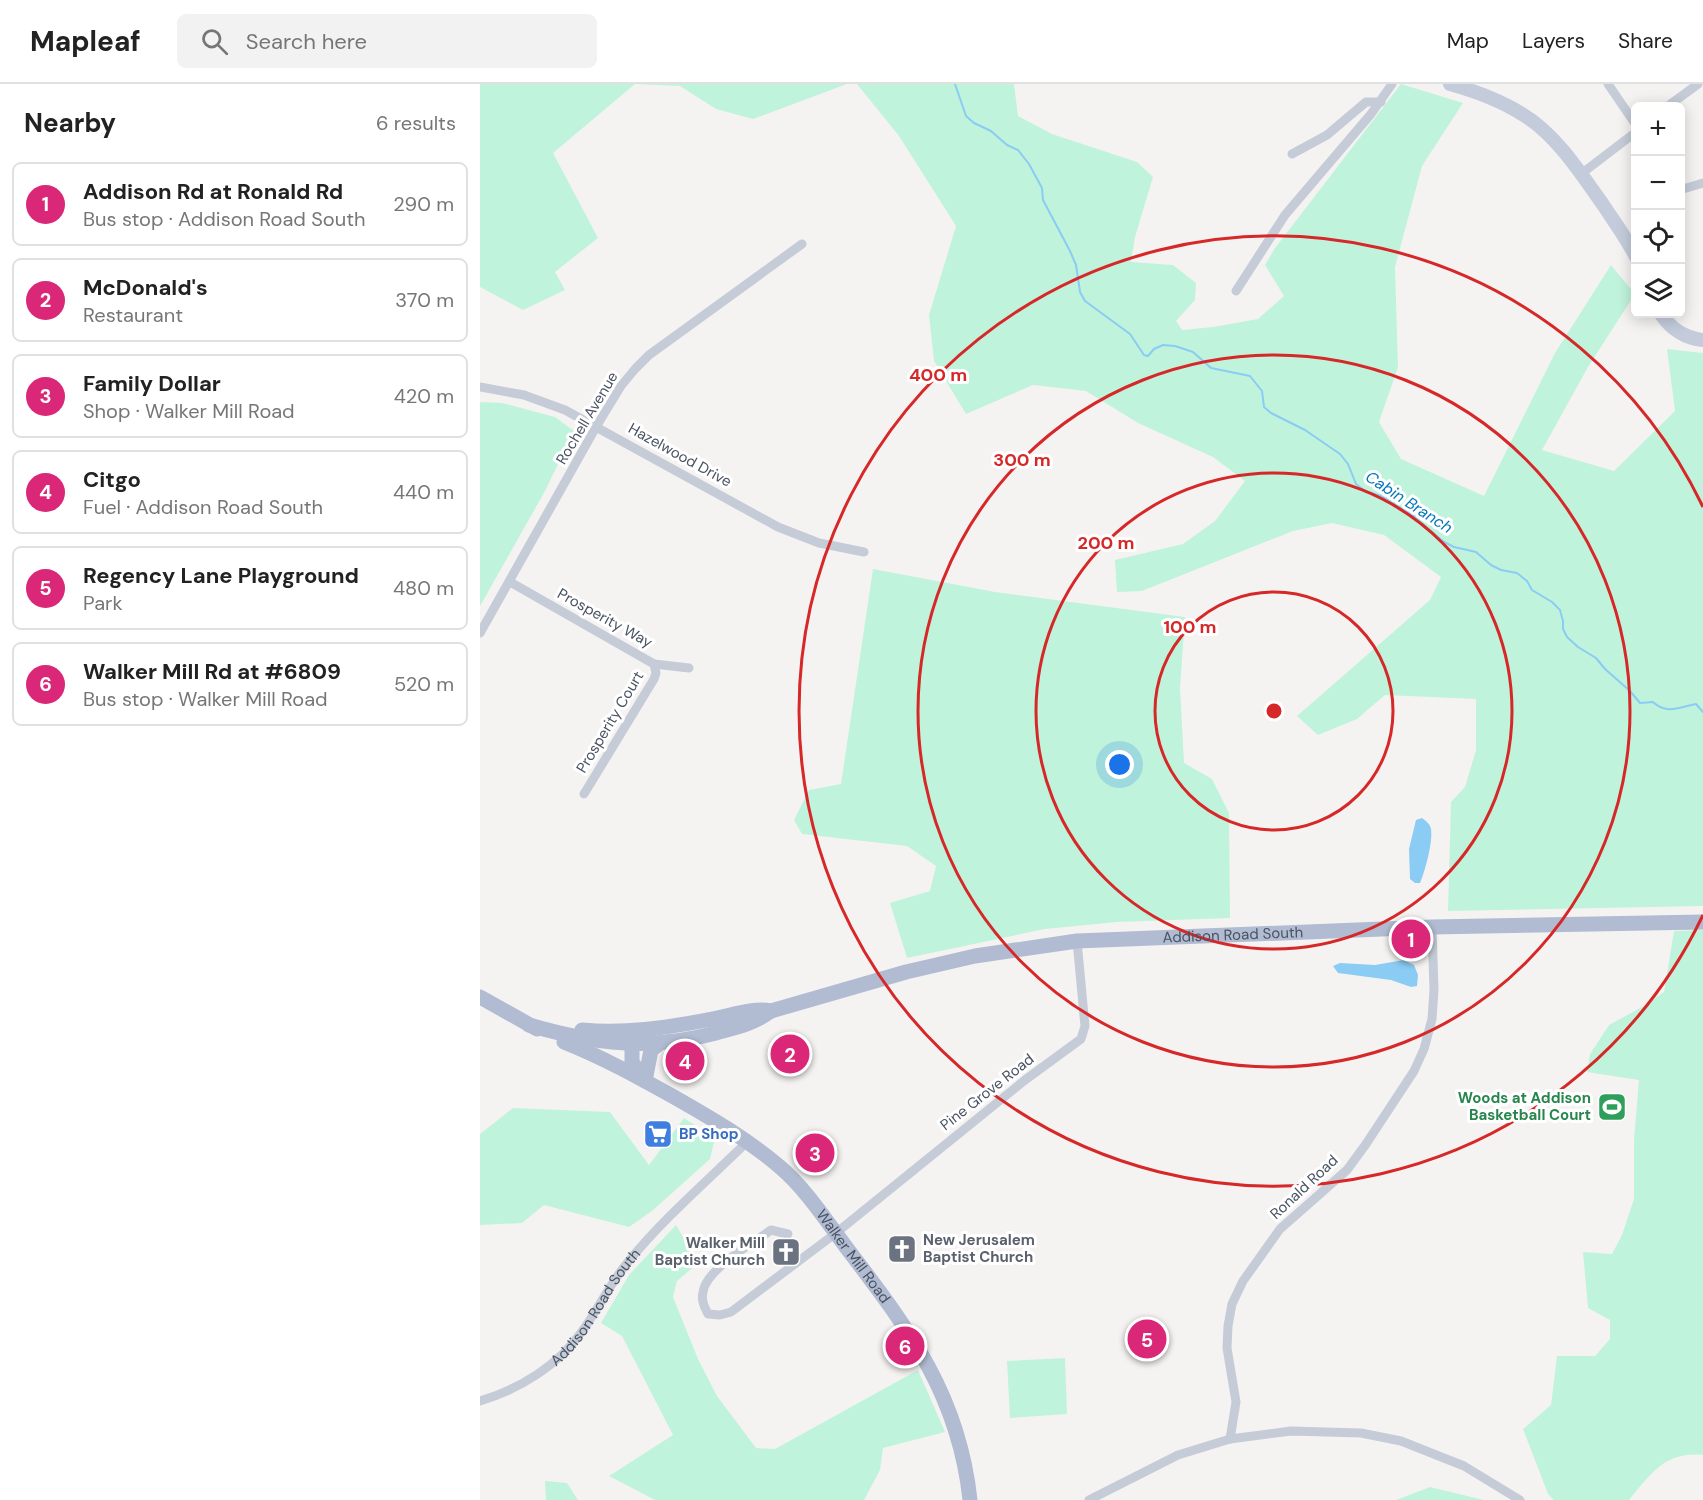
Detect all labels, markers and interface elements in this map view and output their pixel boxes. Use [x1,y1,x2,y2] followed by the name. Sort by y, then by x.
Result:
[177,14,597,68] search box
[30,23,141,60] text: Mapleaf
[198,25,231,58] icon: search
[246,27,367,56] text: Search here
[1447,27,1489,55] text: Map
[1522,27,1585,55] text: Layers
[1618,27,1673,55] text: Share
[1631,102,1685,318] map controls
[1631,102,1685,156] button: +
[24,106,116,140] text: Nearby
[376,110,456,136] text: 6 results
[1631,156,1685,210] button: −
[83,177,343,206] text: Addison Rd at Ronald Rd
[42,191,49,217] text: 1
[393,191,454,217] text: 290 m
[83,206,365,232] text: Bus stop · Addison Road South
[1631,210,1685,264] button: locate
[1631,264,1685,318] button: layers
[83,273,208,302] text: McDonald's
[40,287,51,313] text: 2
[395,287,454,313] text: 370 m
[83,302,183,328] text: Restaurant
[909,363,967,387] text: 400 m
[551,368,623,468] street label: Rochell Avenue
[83,369,221,398] text: Family Dollar
[39,383,52,409] text: 3
[394,383,454,409] text: 420 m
[83,398,295,424] text: Shop · Walker Mill Road
[625,418,735,492] street label: Hazelwood Drive
[993,448,1051,472] text: 300 m
[83,465,141,494] text: Citgo
[1361,466,1457,538] water label: Cabin Branch
[39,479,52,505] text: 4
[393,479,454,505] text: 440 m
[83,494,323,520] text: Fuel · Addison Road South
[1078,531,1134,555] text: 200 m
[83,561,359,590] text: Regency Lane Playground
[39,575,52,601] text: 5
[393,575,454,601] text: 480 m
[554,584,657,653] street label: Prosperity Way
[83,590,123,616] text: Park
[1163,615,1217,639] text: 100 m
[83,657,341,686] text: Walker Mill Rd at #6809
[572,667,648,777] street label: Prosperity Court
[39,671,52,697] text: 6
[394,671,454,697] text: 520 m
[83,686,328,712] text: Bus stop · Walker Mill Road
[1264,701,1284,721] centre of rings
[1105,750,1134,779] your location
[1392,916,1430,962] pin: 1
[1162,922,1304,948] street label: Addison Road South
[770,1032,810,1076] pin: 2
[666,1038,704,1084] pin: 4
[936,1049,1038,1135] street label: Pine Grove Road
[1458,1088,1591,1125] place label: Woods at Addison Basketball Court
[1596,1091,1628,1123] sports icon: Woods at Addison Basketball Court
[642,1118,674,1150] supermarket icon: BP Shop
[679,1124,739,1144] place label: BP Shop
[796,1130,834,1176] pin: 3
[1266,1150,1342,1224] street label: Ronald Road
[812,1205,895,1307] street label: Walker Mill Road
[923,1230,1035,1267] place label: New Jerusalem Baptist Church
[655,1233,765,1270] place label: Walker Mill Baptist Church
[886,1233,918,1265] church icon: New Jerusalem Baptist Church
[770,1236,802,1268] church icon: Walker Mill Baptist Church
[546,1245,645,1370] street label: Addison Road South
[1128,1316,1166,1362] pin: 5
[886,1324,924,1368] pin: 6

